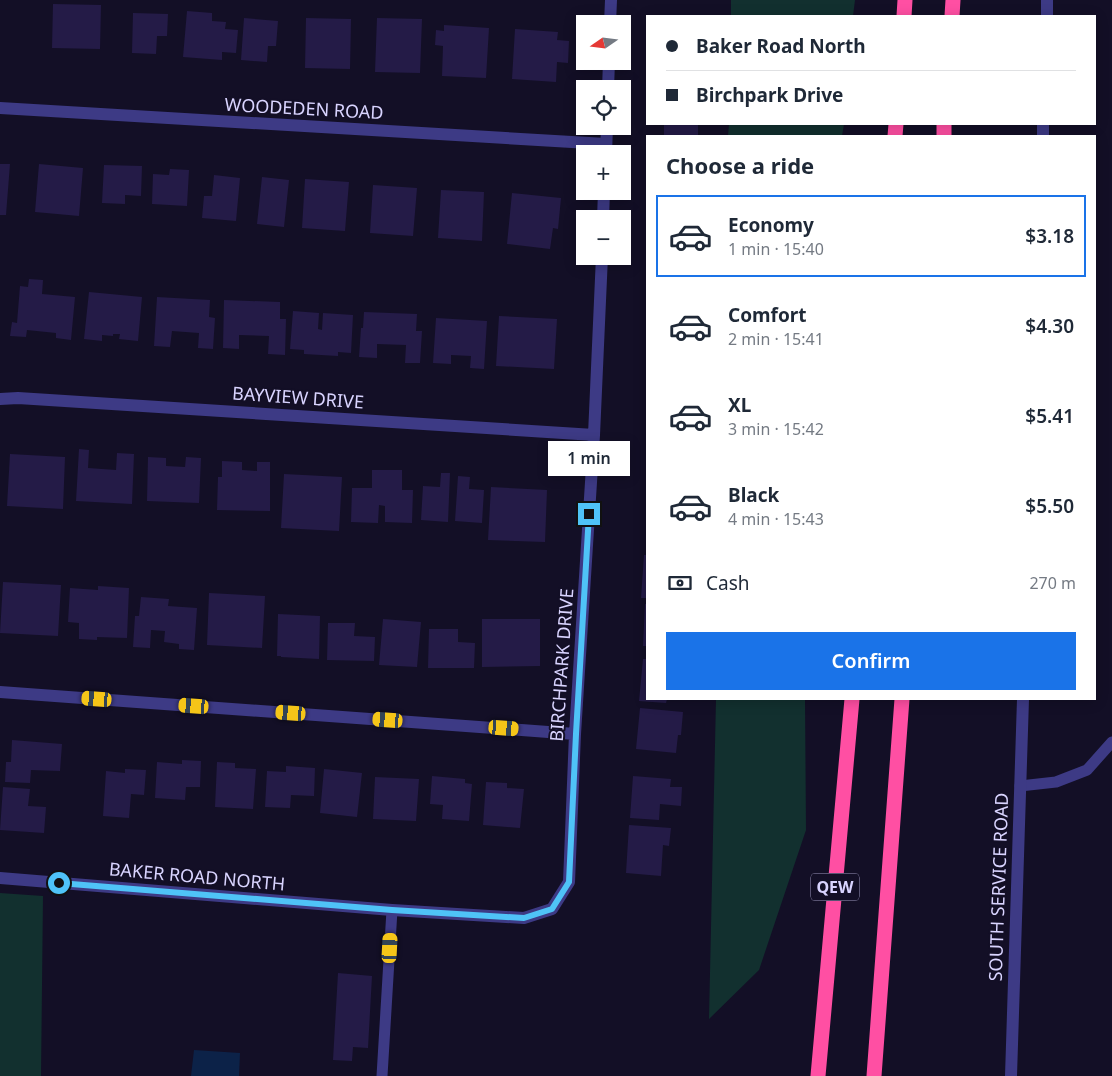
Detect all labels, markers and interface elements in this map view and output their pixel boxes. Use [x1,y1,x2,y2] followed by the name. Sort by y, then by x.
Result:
[576,15,631,70] north arrow
[576,15,631,265] map controls
[696,33,866,59] text: Baker Road North
[576,80,631,135] button: locate
[696,82,843,108] text: Birchpark Drive
[224,92,384,124] street label: WOODEDEN ROAD
[576,145,631,200] button: +
[666,150,814,180] text: Choose a ride
[576,210,631,265] button: −
[728,212,814,238] text: Economy
[668,214,713,259] icon: car
[1025,223,1074,249] text: $3.18
[728,238,824,260] text: 1 min · 15:40
[728,302,807,328] text: Comfort
[668,304,713,349] icon: car
[1025,313,1074,339] text: $4.30
[728,328,824,350] text: 2 min · 15:41
[231,380,365,414] street label: BAYVIEW DRIVE
[728,392,751,418] text: XL
[668,394,713,439] icon: car
[1025,403,1074,429] text: $5.41
[728,418,824,440] text: 3 min · 15:42
[548,442,630,476] callout: 1 min
[567,447,611,469] text: 1 min
[728,482,779,508] text: Black
[668,484,713,529] icon: car
[1025,493,1074,519] text: $5.50
[578,503,600,525] route end
[728,508,824,530] text: 4 min · 15:43
[666,569,694,597] icon: cash
[706,570,750,596] text: Cash
[1029,572,1076,594] text: 270 m
[544,588,578,742] street label: BIRCHPARK DRIVE
[666,632,1076,690] button: Confirm
[81,690,112,708] car
[178,697,209,715] car
[275,704,306,722] car
[372,711,403,729] car
[488,719,519,737] car
[983,792,1013,982] street label: SOUTH SERVICE ROAD
[108,856,286,896] street label: BAKER ROAD NORTH
[48,872,70,894] route start
[811,874,859,900] road number: QEW
[381,933,398,963] car

